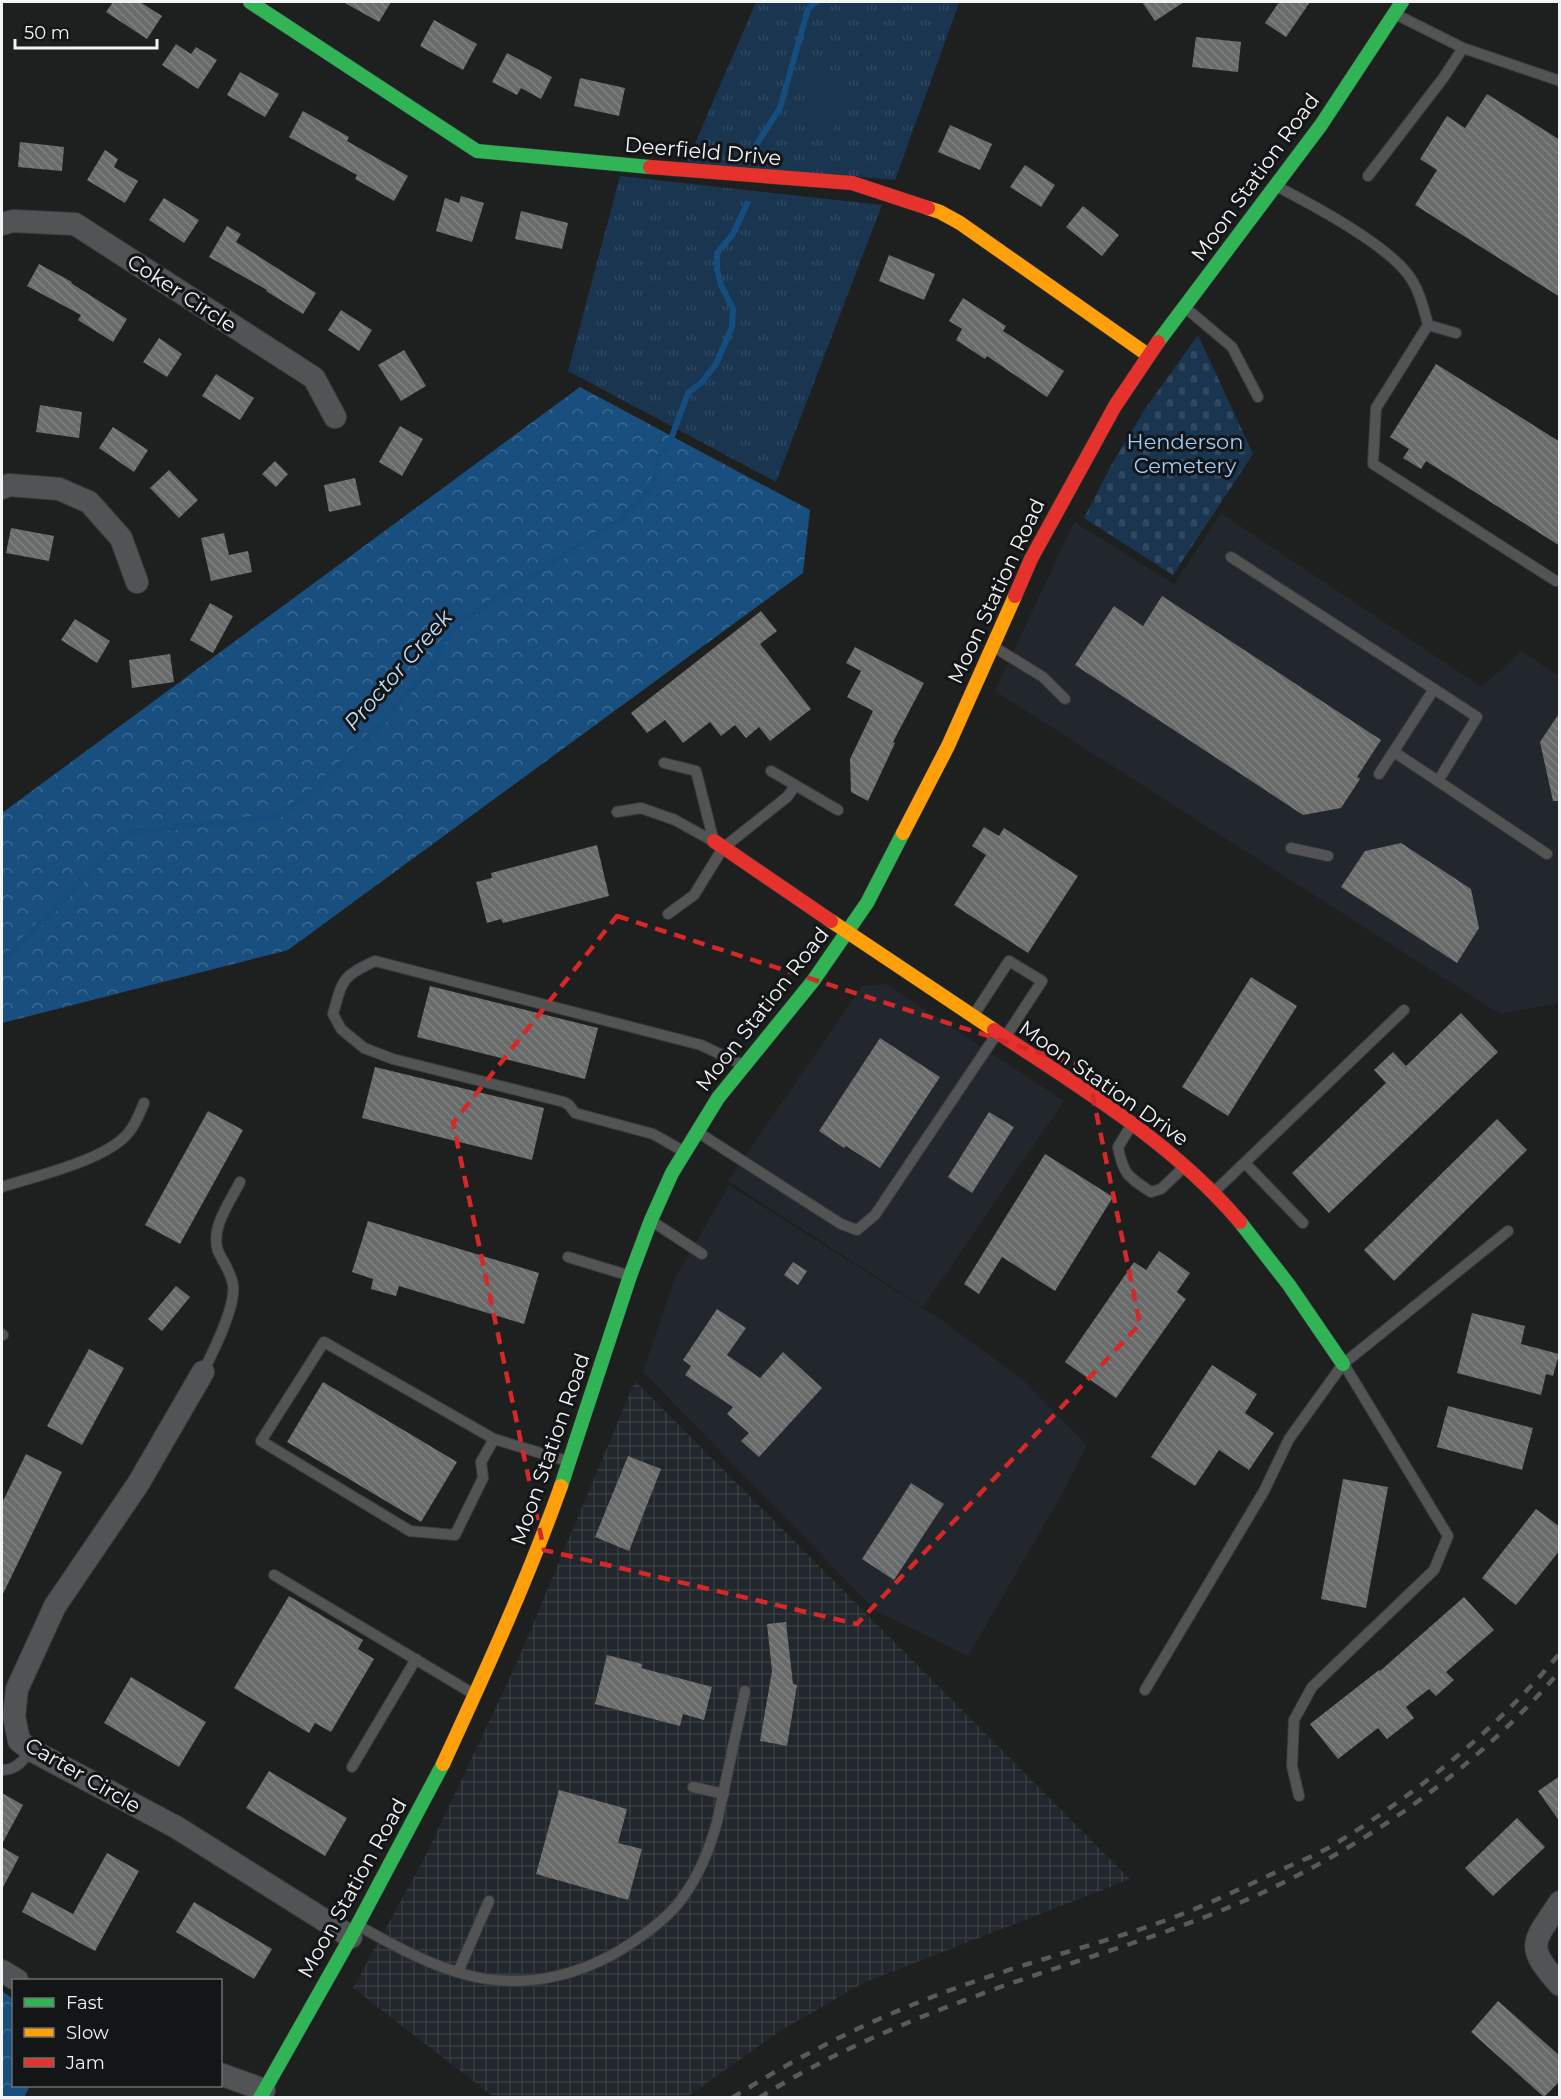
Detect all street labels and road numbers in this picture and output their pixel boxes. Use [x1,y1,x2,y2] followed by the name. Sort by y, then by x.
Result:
[1186,88,1324,266] street label: Moon Station Road
[624,132,782,170] street label: Deerfield Drive
[123,248,241,338] street label: Coker Circle
[942,494,1050,688] street label: Moon Station Road
[690,922,834,1096] street label: Moon Station Road
[1014,1015,1194,1151] street label: Moon Station Drive
[505,1350,595,1548] street label: Moon Station Road
[21,1732,145,1818] street label: Carter Circle
[292,1794,412,1982] street label: Moon Station Road

